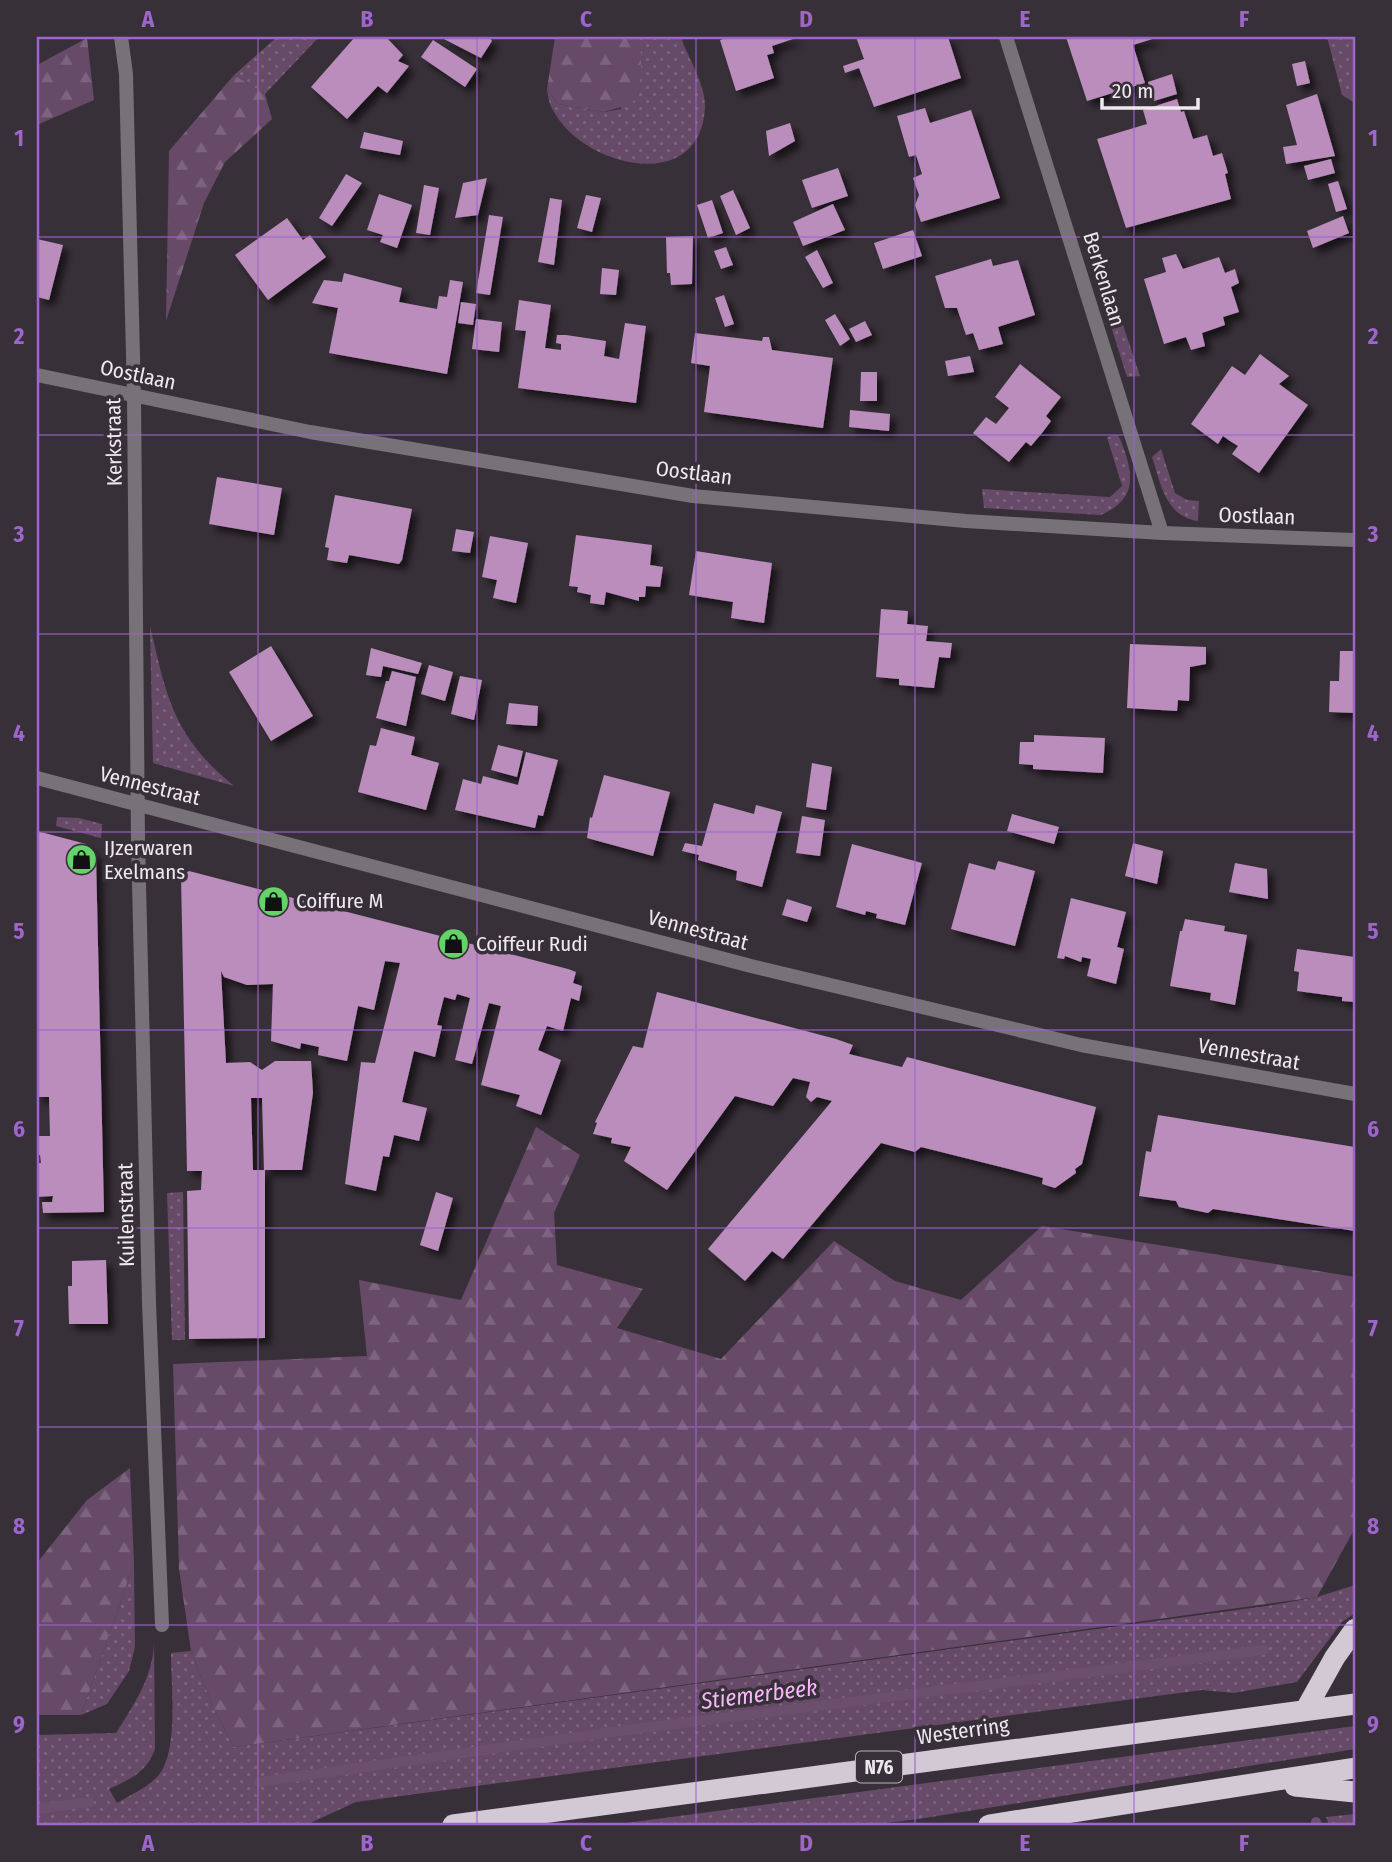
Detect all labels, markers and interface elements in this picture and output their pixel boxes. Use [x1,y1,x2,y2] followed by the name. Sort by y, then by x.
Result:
[141,5,155,33] text: A
[361,5,374,33] text: B
[580,5,592,33] text: C
[799,5,813,33] text: D
[1020,5,1031,33] text: E
[1239,5,1249,33] text: F
[1102,66,1198,110] scale bar
[1112,78,1153,104] text: 20 m
[14,124,24,152] text: 1
[1368,124,1378,152] text: 1
[1077,229,1131,329] street label: Berkenlaan
[13,322,25,350] text: 2
[1367,322,1379,350] text: 2
[98,354,178,396] street label: Oostlaan
[100,398,128,486] street label: Kerkstraat
[654,455,734,491] street label: Oostlaan
[1218,502,1296,530] street label: Oostlaan
[13,520,25,548] text: 3
[1367,520,1379,548] text: 3
[13,719,25,747] text: 4
[1367,719,1379,747] text: 4
[97,761,203,811] street label: Vennestraat
[104,835,193,885] place label: IJzerwaren Exelmans
[64,843,98,877] shop icon: IJzerwaren Exelmans
[256,884,290,918] shop icon: Coiffure M
[296,888,383,914] place label: Coiffure M
[645,904,751,956] street label: Vennestraat
[13,917,25,945] text: 5
[1367,917,1379,945] text: 5
[436,927,470,961] shop icon: Coiffeur Rudi
[476,931,588,957] place label: Coiffeur Rudi
[1196,1032,1302,1076] street label: Vennestraat
[13,1115,25,1143] text: 6
[1367,1115,1379,1143] text: 6
[112,1163,140,1267] street label: Kuilenstraat
[14,1314,24,1342] text: 7
[1368,1314,1378,1342] text: 7
[13,1512,25,1540] text: 8
[1367,1512,1379,1540] text: 8
[698,1673,819,1715] water label: Stiemerbeek
[13,1710,25,1738] text: 9
[1367,1710,1379,1738] text: 9
[915,1712,1011,1750] street label: Westerring
[856,1751,902,1782] road number: N76
[141,1829,155,1857] text: A
[361,1829,374,1857] text: B
[580,1829,592,1857] text: C
[799,1829,813,1857] text: D
[1020,1829,1031,1857] text: E
[1239,1829,1249,1857] text: F

